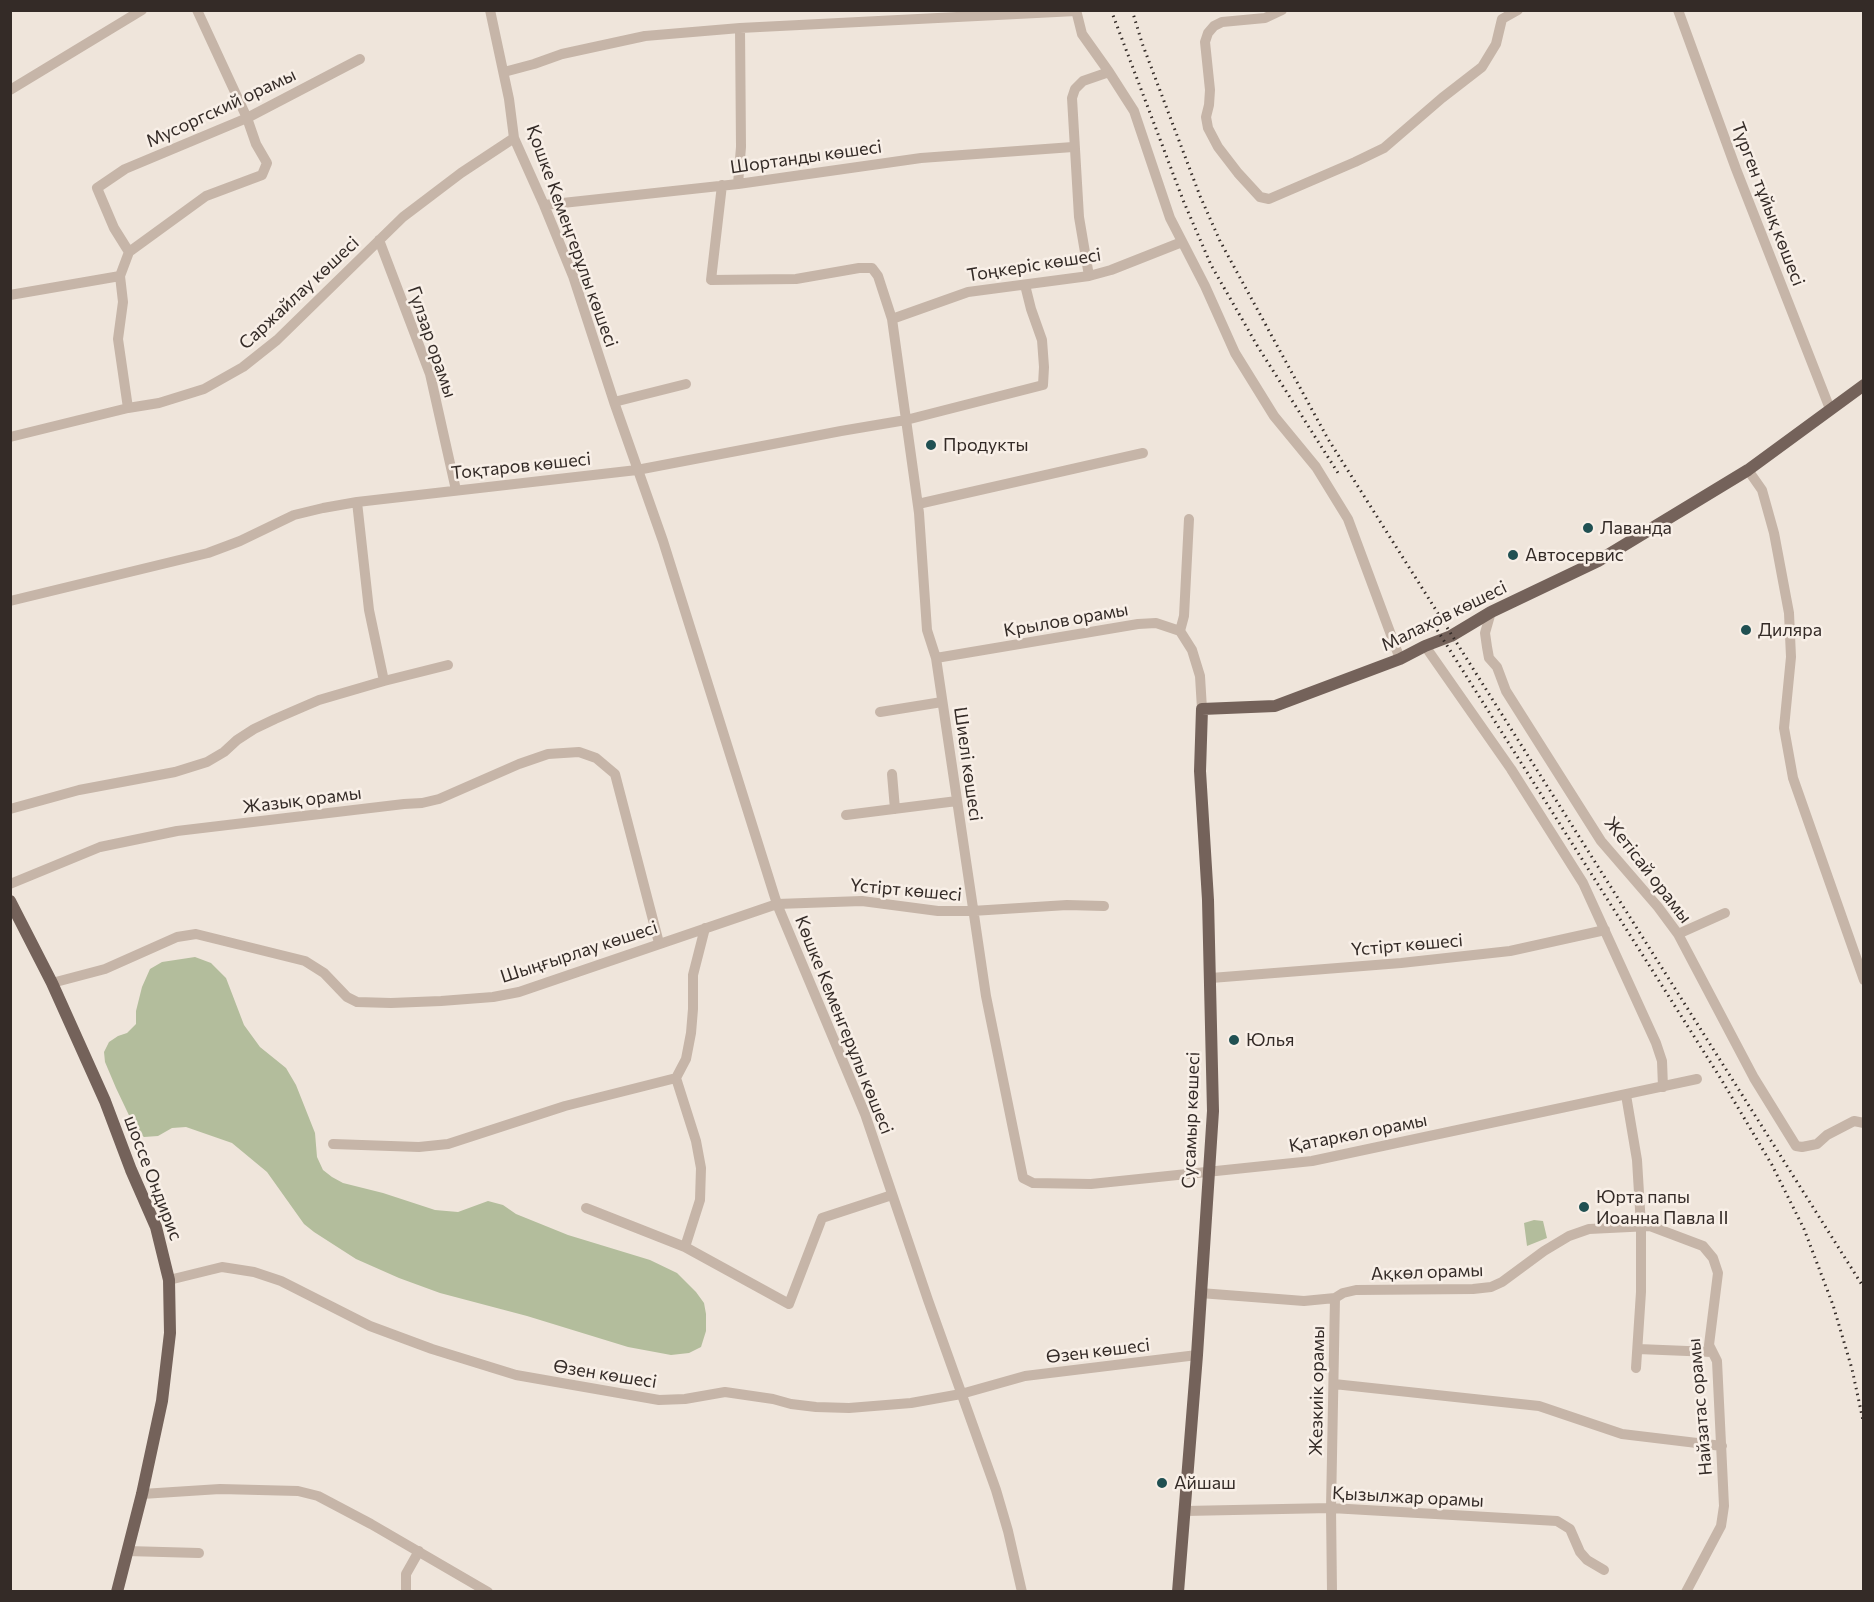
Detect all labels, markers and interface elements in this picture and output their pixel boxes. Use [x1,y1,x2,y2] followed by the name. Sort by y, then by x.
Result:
[143,64,299,152] street label: Мусоргский орамы
[1727,119,1809,289] street label: Түрген тұйық көшесі
[522,122,622,350] street label: Қошке Кемеңгерұлы көшесі
[729,136,883,178] street label: Шортанды көшесі
[235,232,363,354] street label: Саржайлау көшесі
[965,244,1103,286] street label: Тоңкерiс көшесі
[403,283,461,401] street label: Гүлзар орамы
[943,434,1028,456] place label: Продукты
[924,438,938,452] marker: Продукты
[450,448,592,484] street label: Тоқтаров көшесі
[1600,517,1672,539] place label: Лаванда
[1581,521,1595,535] marker: Лаванда
[1525,544,1624,566] place label: Автосервис
[1506,548,1520,562] marker: Автосервис
[1378,576,1510,656] street label: Малахов көшесі
[1002,598,1130,642] street label: Крылов орамы
[1758,619,1822,641] place label: Диляра
[1739,623,1753,637] marker: Диляра
[949,706,987,822] street label: Шиелі көшесі
[241,782,363,818] street label: Жазық орамы
[1600,813,1696,927] street label: Жетісай орамы
[849,874,963,906] street label: Үстірт көшесі
[790,913,898,1137] street label: Көшке Кеменгерұлы көшесі
[498,916,660,988] street label: Шыңғырлау көшесі
[1350,929,1464,961] street label: Үстірт көшесі
[1246,1029,1294,1051] place label: Юлья
[1227,1033,1241,1047] marker: Юлья
[1178,1051,1204,1189] street label: Сусамыр көшесі
[1287,1109,1429,1157] street label: Қатаркөл орамы
[119,1113,187,1243] street label: шоссе Ондирис
[1596,1186,1728,1228] place label: Юрта папы Иоанна Павла II
[1577,1200,1591,1214] marker: Юрта папы Иоанна Павла II
[1370,1259,1484,1285] street label: Ақкөл орамы
[1305,1326,1329,1456] street label: Жезкиік орамы
[1045,1334,1151,1368] street label: Өзен көшесі
[1683,1337,1717,1477] street label: Найзатас орамы
[552,1355,658,1393] street label: Өзен көшесі
[1174,1472,1236,1494] place label: Айшаш
[1155,1476,1169,1490] marker: Айшаш
[1332,1482,1484,1512] street label: Қызылжар орамы

